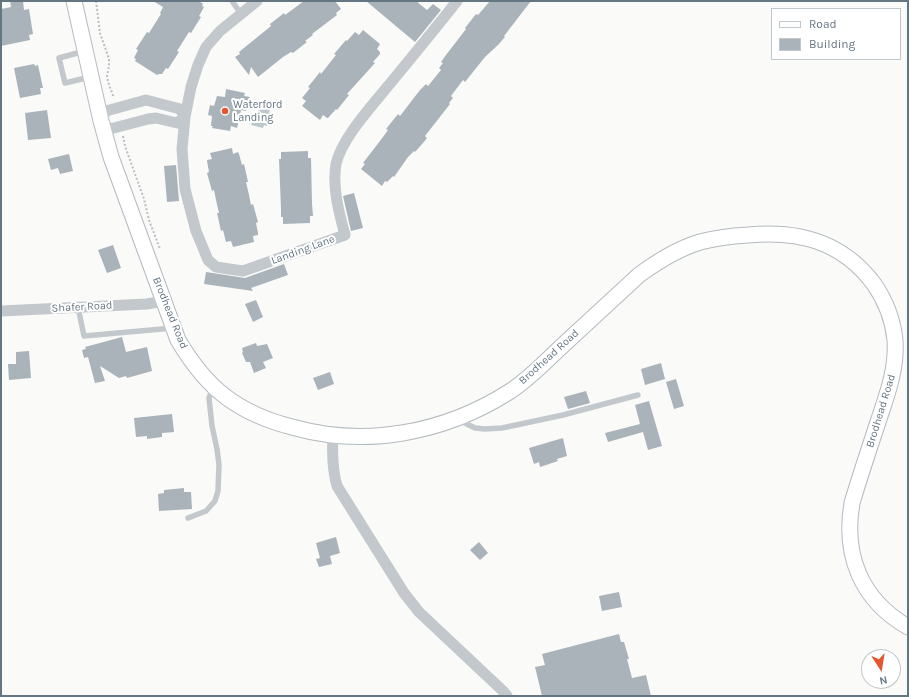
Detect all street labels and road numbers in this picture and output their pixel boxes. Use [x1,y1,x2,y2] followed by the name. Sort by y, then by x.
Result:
[269,232,337,268] street label: Landing Lane
[150,275,190,351] street label: Brodhead Road
[51,299,113,315] street label: Shafer Road
[516,327,582,387] street label: Brodhead Road
[864,373,898,449] street label: Brodhead Road

